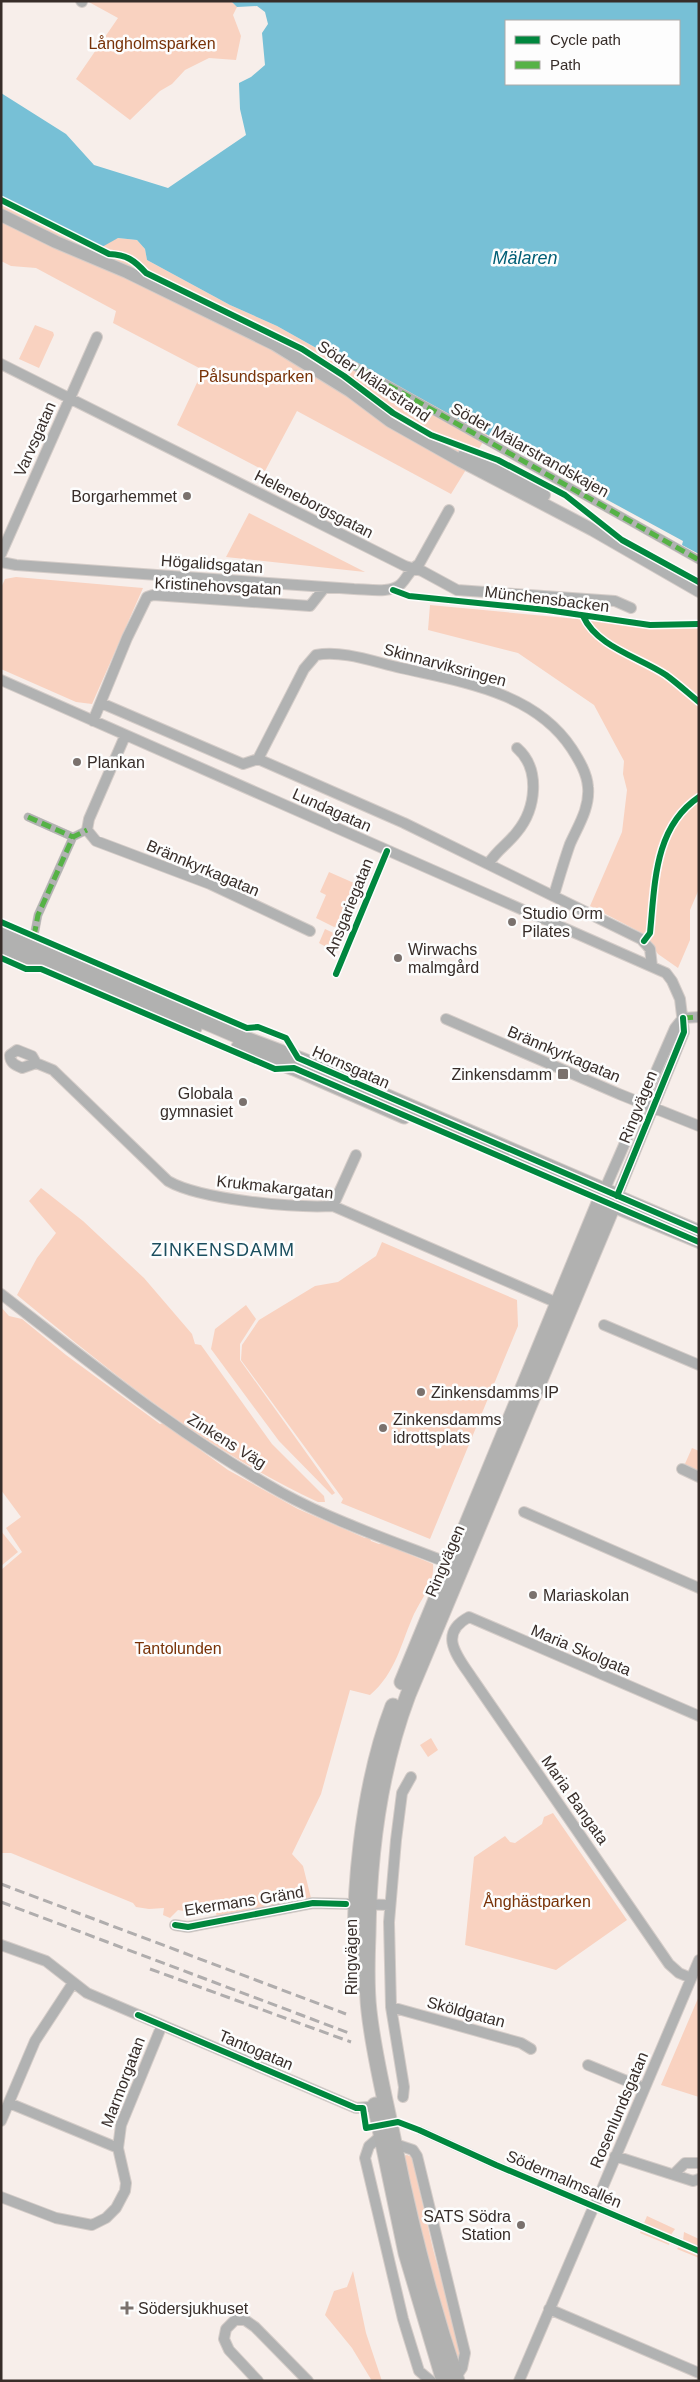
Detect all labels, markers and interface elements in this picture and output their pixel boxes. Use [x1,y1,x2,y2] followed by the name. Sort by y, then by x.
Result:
[505,20,680,85] legend
[550,31,621,48] text: Cycle path
[88,35,216,52] park label: Långholmsparken
[550,56,581,73] text: Path
[492,248,558,268] water label: Mälaren
[315,337,433,425] street label: Söder Mälarstrand
[199,368,313,385] park label: Pålsundsparken
[11,399,59,479] street label: Varvsgatan
[448,399,612,501] street label: Söder Mälarstrandskajen
[252,467,376,541] street label: Heleneborgsgatan
[71,488,178,505] place label: Borgarhemmet
[181,490,193,502] marker: Borgarhemmet
[160,552,264,576] street label: Högalidsgatan
[154,574,282,598] street label: Kristinehovsgatan
[484,583,610,615] street label: Münchensbacken
[382,640,508,690] street label: Skinnarviksringen
[87,754,145,771] place label: Plankan
[71,756,83,768] marker: Plankan
[290,785,374,835] street label: Lundagatan
[144,837,262,899] street label: Brännkyrkagatan
[322,856,376,958] street label: Ansgariegatan
[522,905,603,940] place label: Studio Orm Pilates
[506,916,518,928] marker: Studio Orm Pilates
[408,941,479,976] place label: Wirwachs malmgård
[392,952,404,964] marker: Wirwachs malmgård
[505,1023,623,1085] street label: Brännkyrkagatan
[310,1042,392,1092] street label: Hornsgatan
[452,1066,552,1083] place label: Zinkensdamm
[556,1067,570,1081] marker: Zinkensdamm
[616,1068,660,1146] street label: Ringvägen
[160,1085,234,1120] place label: Globala gymnasiet
[237,1096,249,1108] marker: Globala gymnasiet
[216,1172,334,1202] street label: Krukmakargatan
[151,1240,295,1260] district label: ZINKENSDAMM
[431,1384,559,1401] place label: Zinkensdamms IP
[415,1386,427,1398] marker: Zinkensdamms IP
[185,1410,269,1472] street label: Zinkens Väg
[393,1411,501,1446] place label: Zinkensdamms idrottsplats
[377,1422,389,1434] marker: Zinkensdamms idrottsplats
[422,1522,468,1600] street label: Ringvägen
[543,1587,629,1604] place label: Mariaskolan
[527,1589,539,1601] marker: Mariaskolan
[529,1621,634,1679] street label: Maria Skolgata
[134,1640,222,1657] park label: Tantolunden
[538,1753,612,1848] street label: Maria Bangata
[183,1883,305,1919] street label: Ekermans Gränd
[483,1892,591,1910] park label: Ånghästparken
[343,1919,360,1995] street label: Ringvägen
[425,1993,507,2031] street label: Sköldgatan
[216,2027,296,2073] street label: Tantogatan
[98,2035,148,2129] street label: Marmorgatan
[587,2049,651,2171] street label: Rosenlundsgatan
[504,2147,624,2211] street label: Södermalmsallén
[423,2208,511,2243] place label: SATS Södra Station
[515,2219,527,2231] marker: SATS Södra Station
[138,2300,249,2317] place label: Södersjukhuset
[120,2301,134,2315] marker: Södersjukhuset

